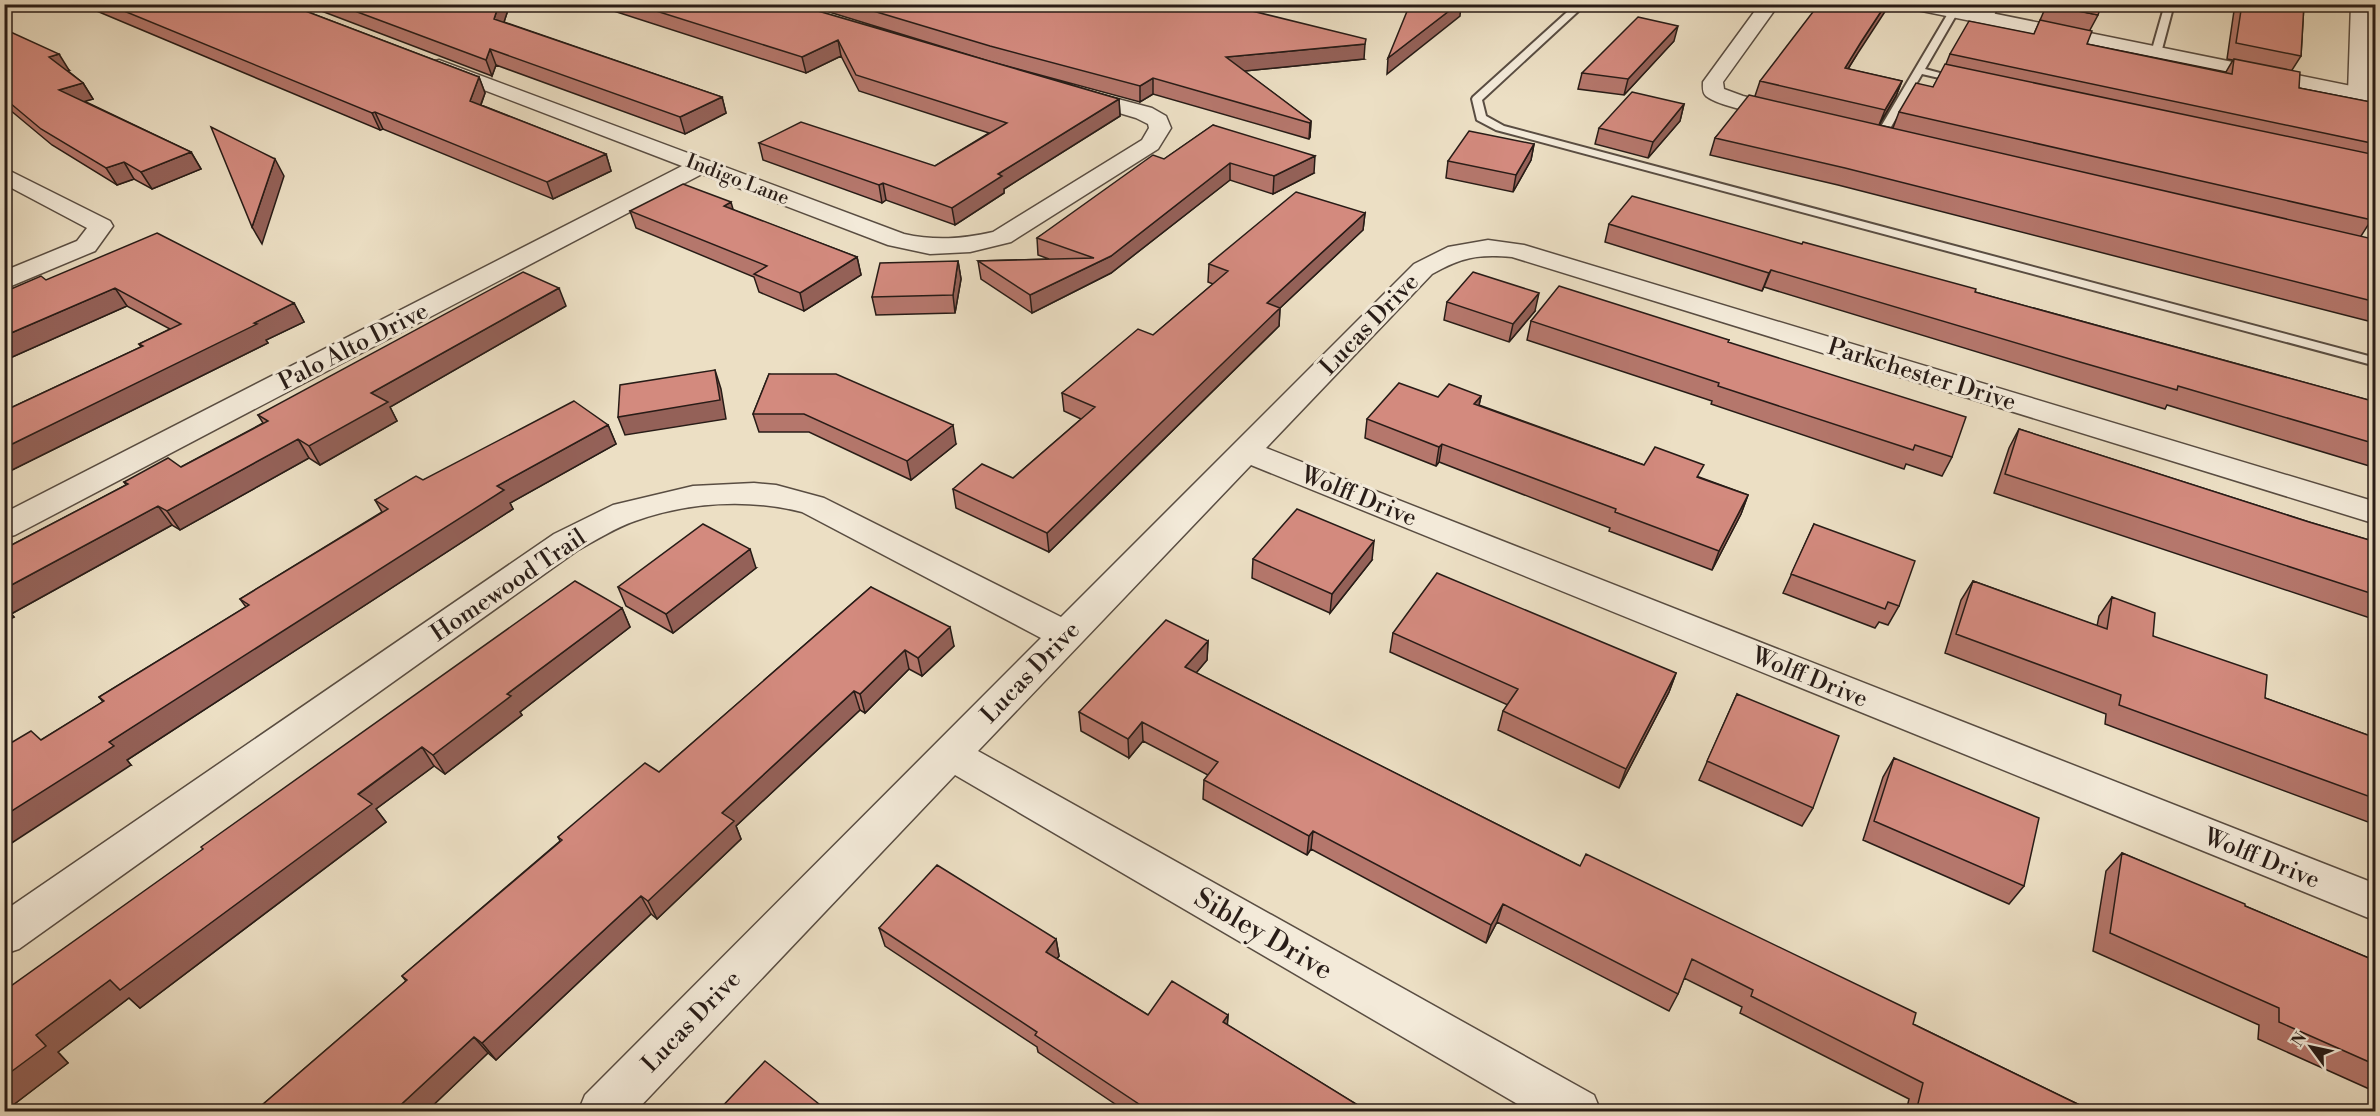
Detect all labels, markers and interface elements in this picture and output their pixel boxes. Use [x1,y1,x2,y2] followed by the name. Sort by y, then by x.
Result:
[682,149,793,212] street label: Indigo Lane
[1314,267,1426,382] street label: Lucas Drive
[274,296,433,398] street label: Palo Alto Drive
[1824,332,2020,418] street label: Parkchester Drive
[1295,460,1421,534] street label: Wolff Drive
[425,523,592,649] street label: Homewood Trail
[975,615,1087,730] street label: Lucas Drive
[1746,641,1872,715] street label: Wolff Drive
[2198,822,2324,896] street label: Wolff Drive
[1188,881,1339,988] street label: Sibley Drive
[636,964,748,1079] street label: Lucas Drive
[2281,1017,2341,1077] north arrow
[2287,1028,2311,1050] text: N

